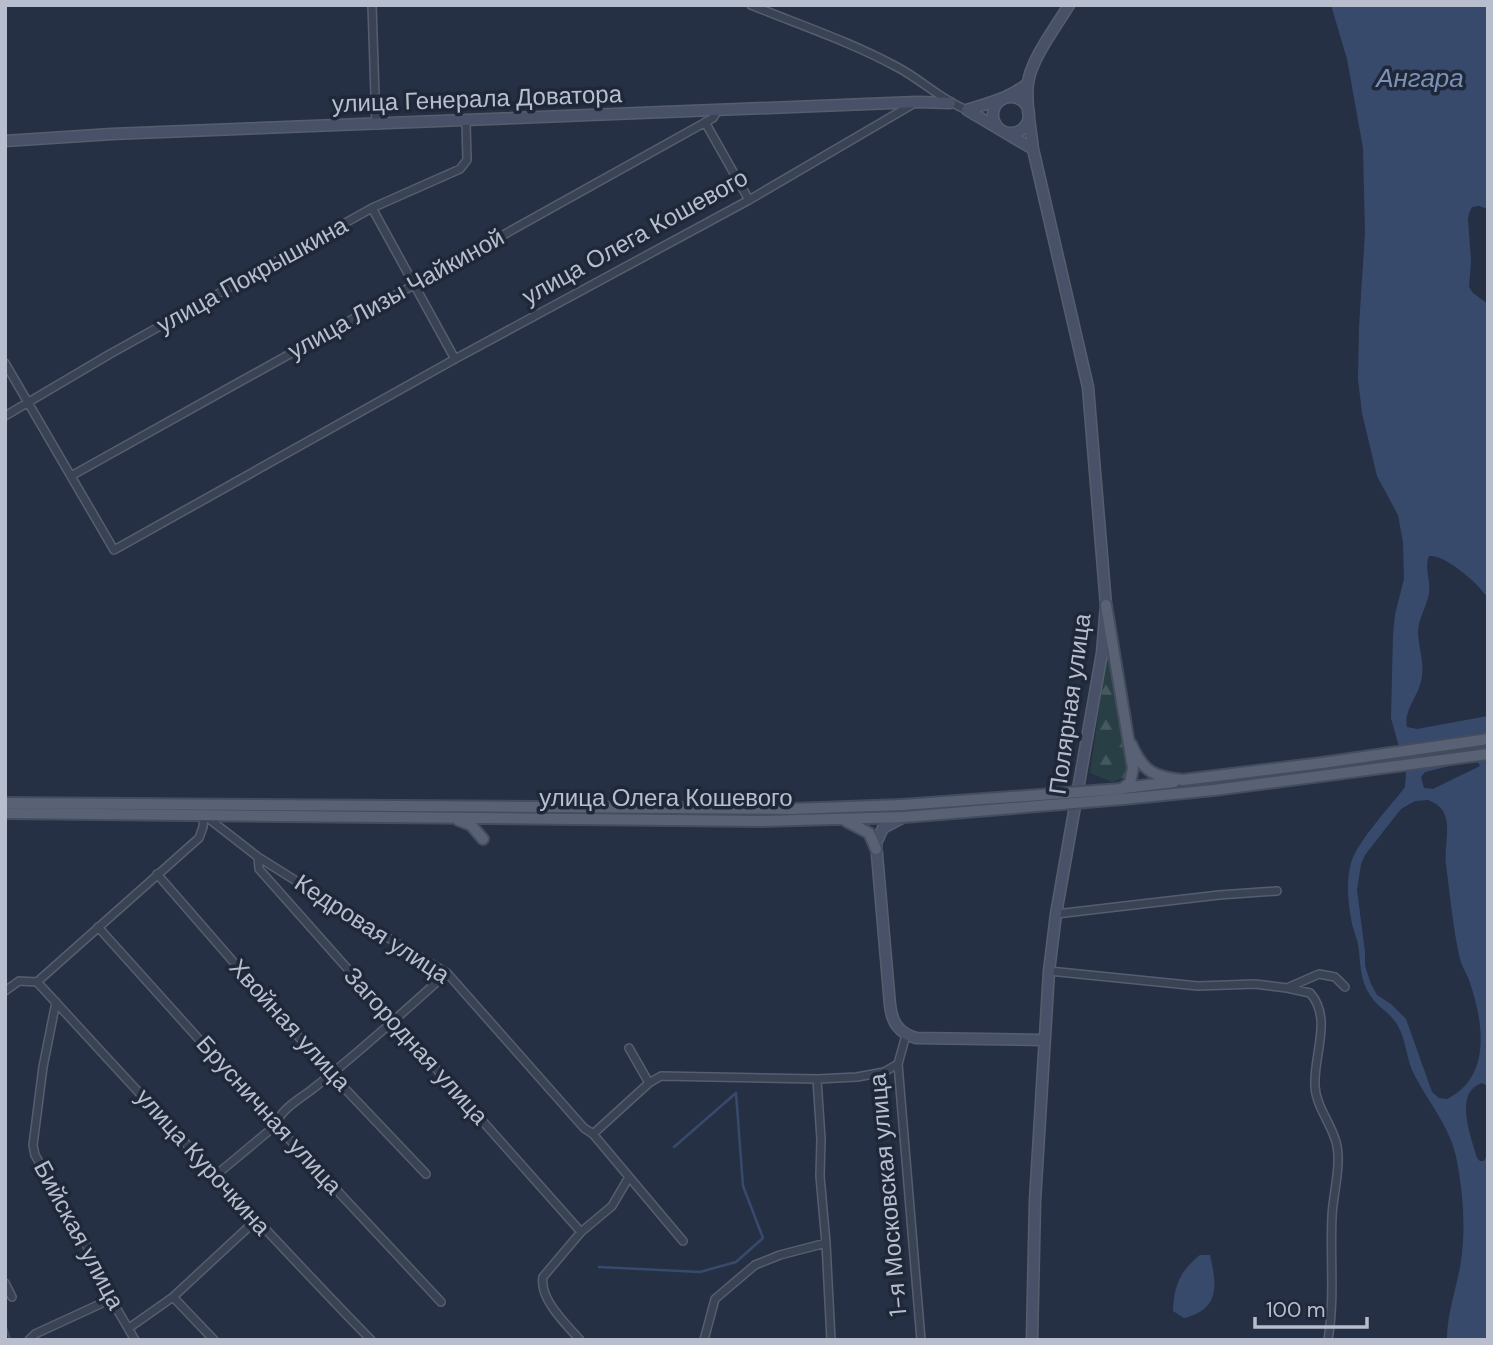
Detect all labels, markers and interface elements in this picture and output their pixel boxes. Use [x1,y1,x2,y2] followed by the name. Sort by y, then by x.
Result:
[1374,61,1464,95] water label: Ангара
[331,78,623,119] street label: улица Генерала Доватора
[516,162,753,312] street label: улица Олега Кошевого
[151,209,353,340] street label: улица Покрышкина
[282,221,509,366] street label: улица Лизы Чайкиной
[1041,611,1098,796] street label: Полярная улица
[539,782,793,813] street label: улица Олега Кошевого
[289,867,456,991] street label: Кедровая улица
[223,952,358,1098] street label: Хвойная улица
[337,960,496,1131] street label: Загородная улица
[190,1029,349,1201] street label: Брусничная улица
[861,1072,914,1318] street label: 1-я Московская улица
[129,1082,278,1242] street label: улица Курочкина
[27,1155,132,1315] street label: Бийская улица
[1255,1286,1367,1330] scale bar
[1266,1296,1326,1324] text: 100 m

